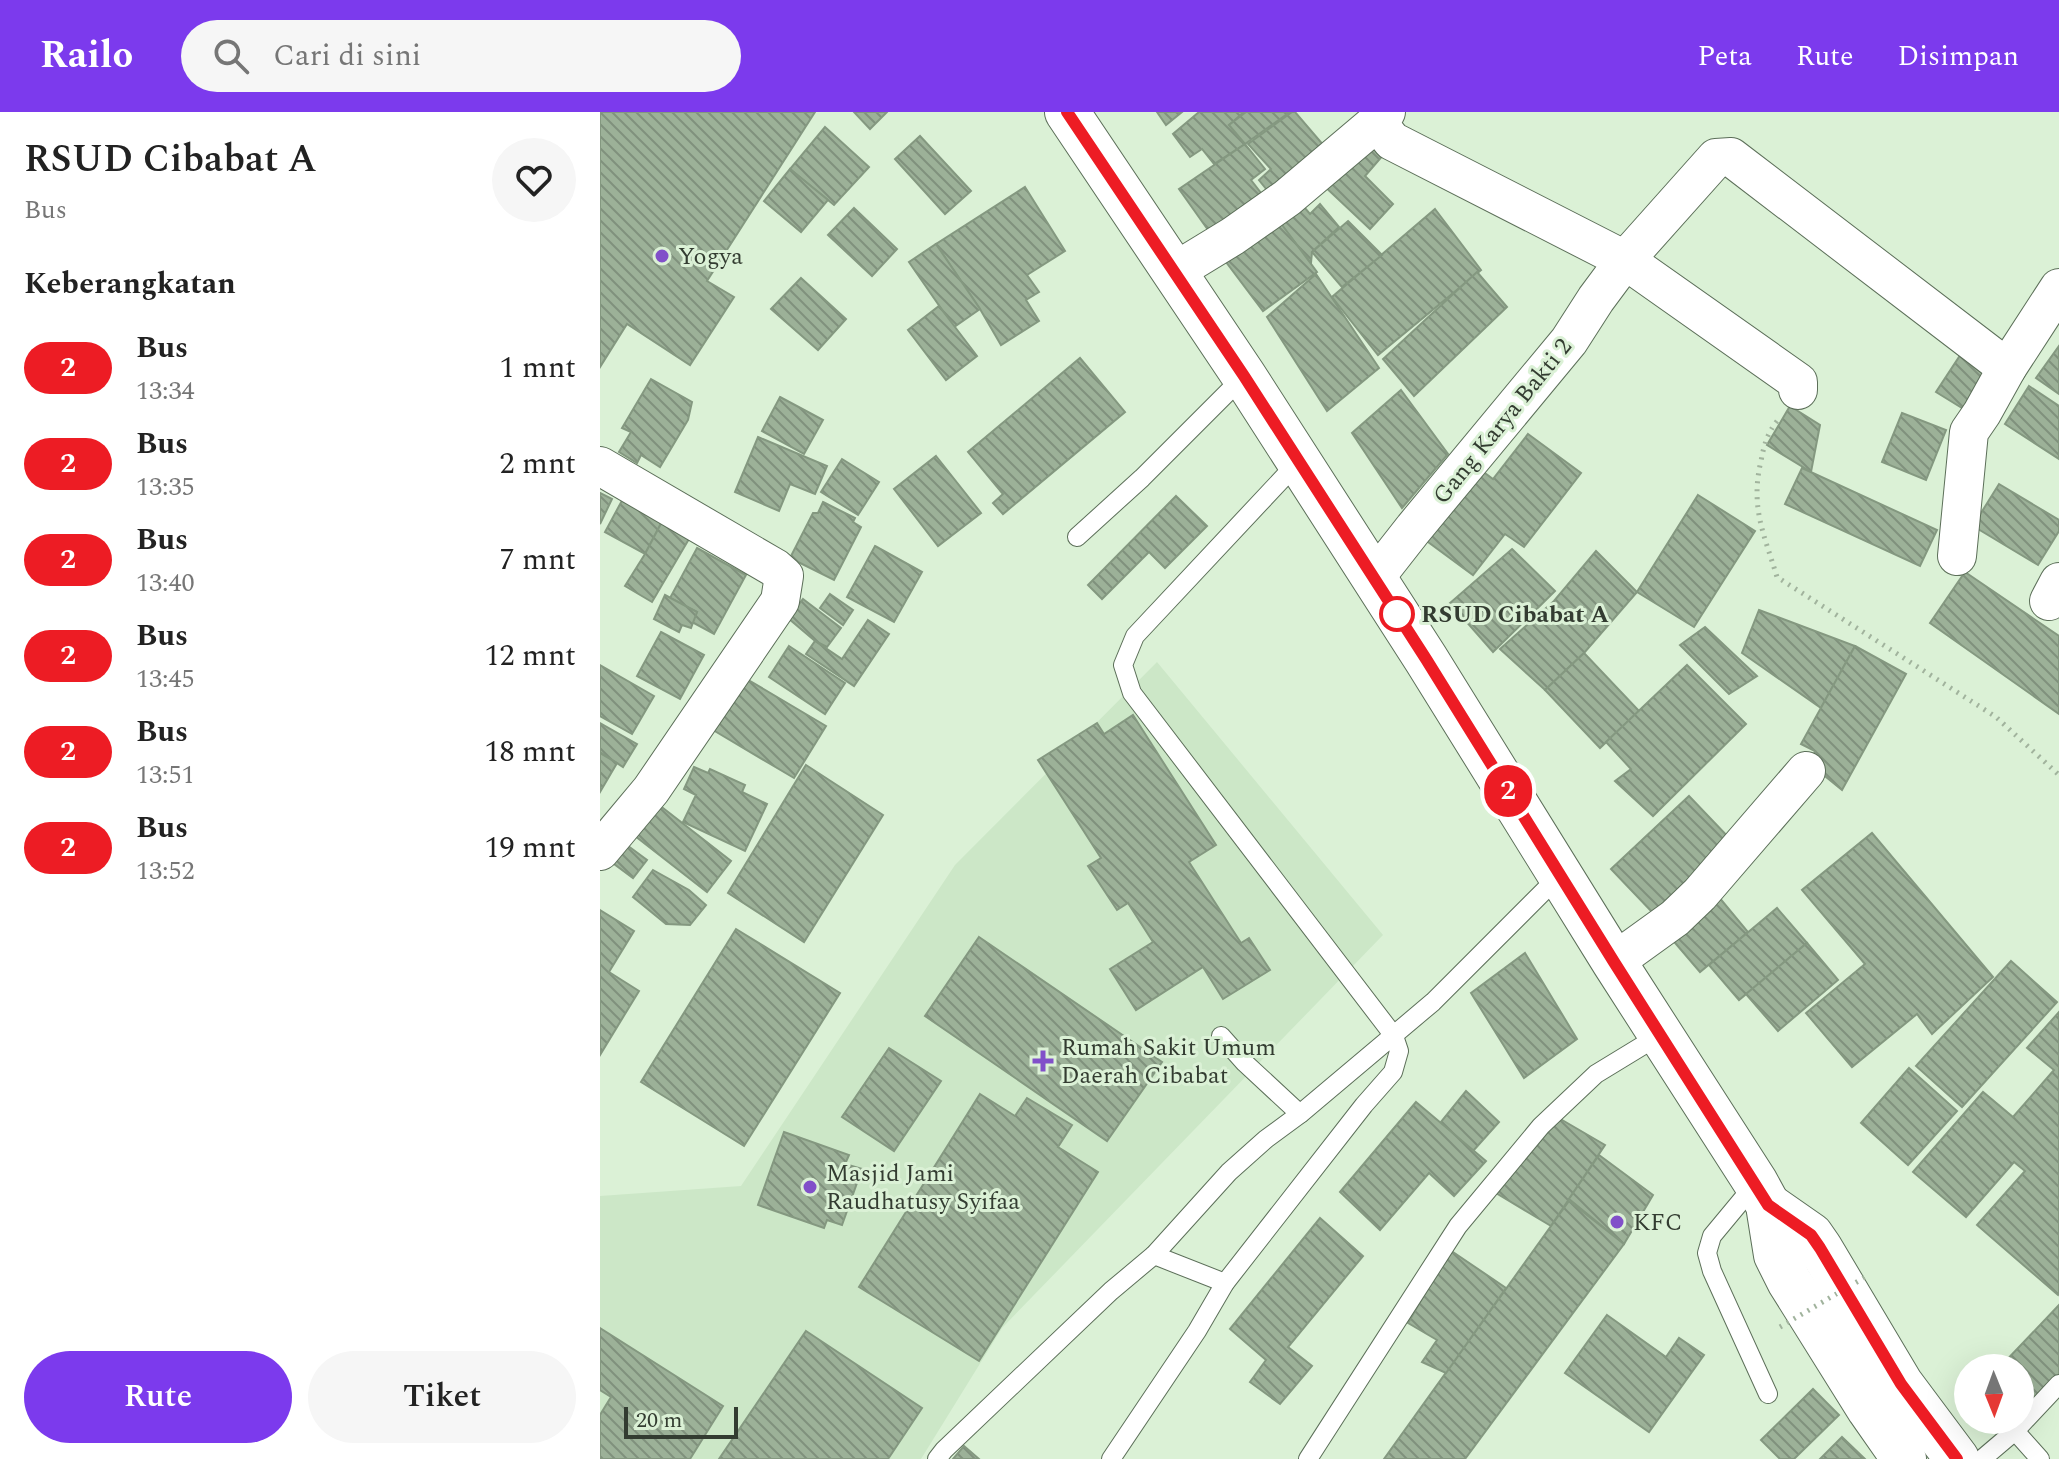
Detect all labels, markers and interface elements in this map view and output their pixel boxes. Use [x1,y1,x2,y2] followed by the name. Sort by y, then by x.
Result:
[181,20,741,92] search box
[40,27,133,85] text: Railo
[273,33,421,79] text: Cari di sini
[209,34,253,78] icon: search
[1697,35,1752,78] text: Peta
[1796,35,1854,78] text: Rute
[1898,35,2019,78] text: Disimpan
[24,131,317,189] text: RSUD Cibabat A
[492,138,576,222] button: heart
[24,190,67,230] text: Bus
[678,239,743,275] place label: Yogya
[653,247,671,265] marker: Yogya
[24,261,236,307] text: Keberangkatan
[136,325,188,371] text: Bus
[1424,331,1581,513] street label: Gang Karya Bakti 2
[500,345,576,391] text: 1 mnt
[60,346,76,389] text: 2
[136,371,195,411] text: 13:34
[136,421,188,467] text: Bus
[500,441,576,487] text: 2 mnt
[60,442,76,485] text: 2
[136,467,195,507] text: 13:35
[136,517,188,563] text: Bus
[500,537,576,583] text: 7 mnt
[60,538,76,581] text: 2
[136,563,195,603] text: 13:40
[1380,597,1414,631] marker: RSUD Cibabat A
[1421,597,1610,633] place label: RSUD Cibabat A
[136,613,188,659] text: Bus
[485,633,576,679] text: 12 mnt
[60,634,76,677] text: 2
[136,659,195,699] text: 13:45
[136,709,188,755] text: Bus
[485,729,576,775] text: 18 mnt
[60,730,76,773] text: 2
[136,755,195,795] text: 13:51
[1482,765,1534,817] line badge: 2
[1500,769,1516,812] text: 2
[136,805,188,851] text: Bus
[485,825,576,871] text: 19 mnt
[60,826,76,869] text: 2
[136,851,195,891] text: 13:52
[1061,1030,1276,1094] place label: Rumah Sakit Umum Daerah Cibabat
[1032,1050,1054,1072] marker: Rumah Sakit Umum Daerah Cibabat
[826,1156,1020,1220] place label: Masjid Jami Raudhatusy Syifaa
[801,1178,819,1196] marker: Masjid Jami Raudhatusy Syifaa
[1633,1205,1682,1241] place label: KFC
[1608,1213,1626,1231] marker: KFC
[24,1351,292,1443] button: Rute
[308,1351,576,1443] button: Tiket
[1954,1354,2034,1434] north arrow
[1954,1354,2034,1434] map controls
[624,1403,738,1439] scale bar
[636,1404,682,1437] text: 20 m

